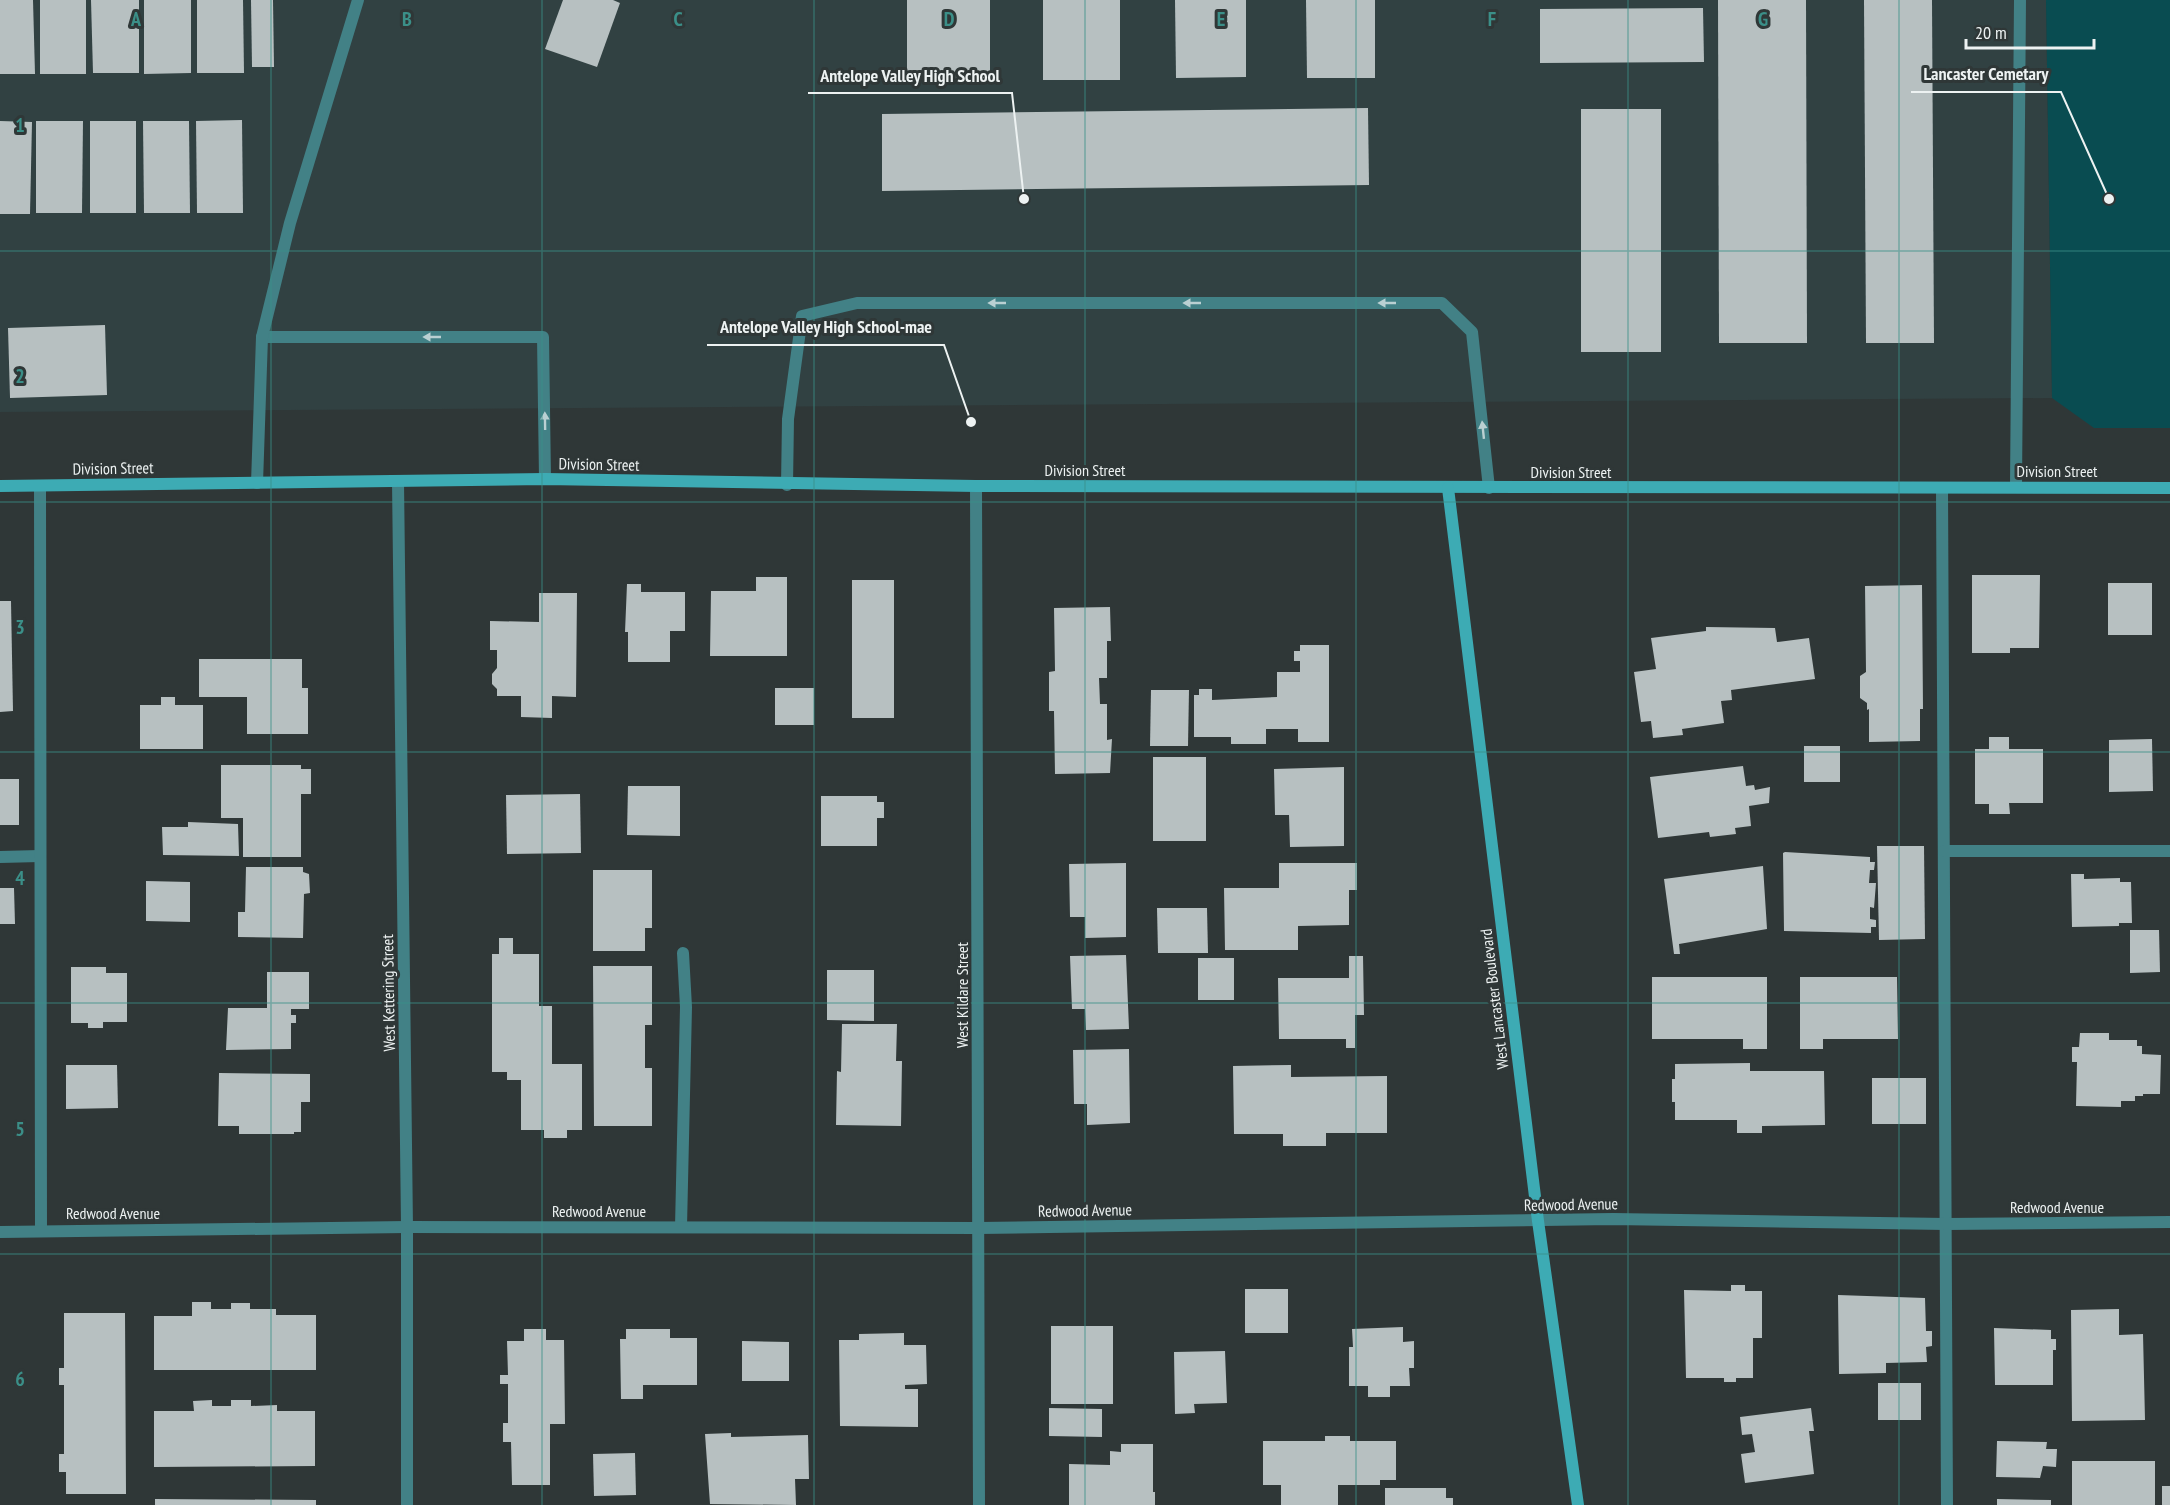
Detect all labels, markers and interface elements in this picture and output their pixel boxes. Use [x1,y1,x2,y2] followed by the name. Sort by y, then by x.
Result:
[130,6,142,32] text: A
[402,6,412,32] text: B
[673,6,683,32] text: C
[944,6,955,32] text: D
[1217,6,1225,32] text: E
[1488,6,1496,32] text: F
[1758,6,1768,32] text: G
[1966,12,2094,50] scale bar
[1975,21,2007,44] text: 20 m
[1911,56,2061,92] callout: Lancaster Cemetary
[808,57,1012,93] callout: Antelope Valley High School
[1923,62,2049,85] text: Lancaster Cemetary
[819,64,1000,87] text: Antelope Valley High School
[15,112,25,138] text: 1
[988,298,1007,308] one-way arrow
[1183,298,1202,308] one-way arrow
[1378,298,1397,308] one-way arrow
[707,309,944,345] callout: Antelope Valley High School-mae
[719,315,932,338] text: Antelope Valley High School-mae
[422,332,441,342] one-way arrow
[15,363,25,389] text: 2
[540,411,549,430] one-way arrow
[1478,420,1487,439] one-way arrow
[558,453,640,475] street label: Division Street
[72,457,154,479] street label: Division Street
[1045,460,1126,480] street label: Division Street
[2017,461,2098,481] street label: Division Street
[1531,462,1612,482] street label: Division Street
[15,614,25,640] text: 3
[15,865,25,891] text: 4
[1475,928,1513,1070] street label: West Lancaster Boulevard
[377,934,399,1052] street label: West Kettering Street
[952,941,972,1048] street label: West Kildare Street
[15,1116,25,1142] text: 5
[1524,1193,1618,1215] street label: Redwood Avenue
[2010,1197,2104,1217] street label: Redwood Avenue
[1038,1199,1132,1221] street label: Redwood Avenue
[552,1201,646,1221] street label: Redwood Avenue
[66,1203,160,1223] street label: Redwood Avenue
[15,1366,25,1392] text: 6

